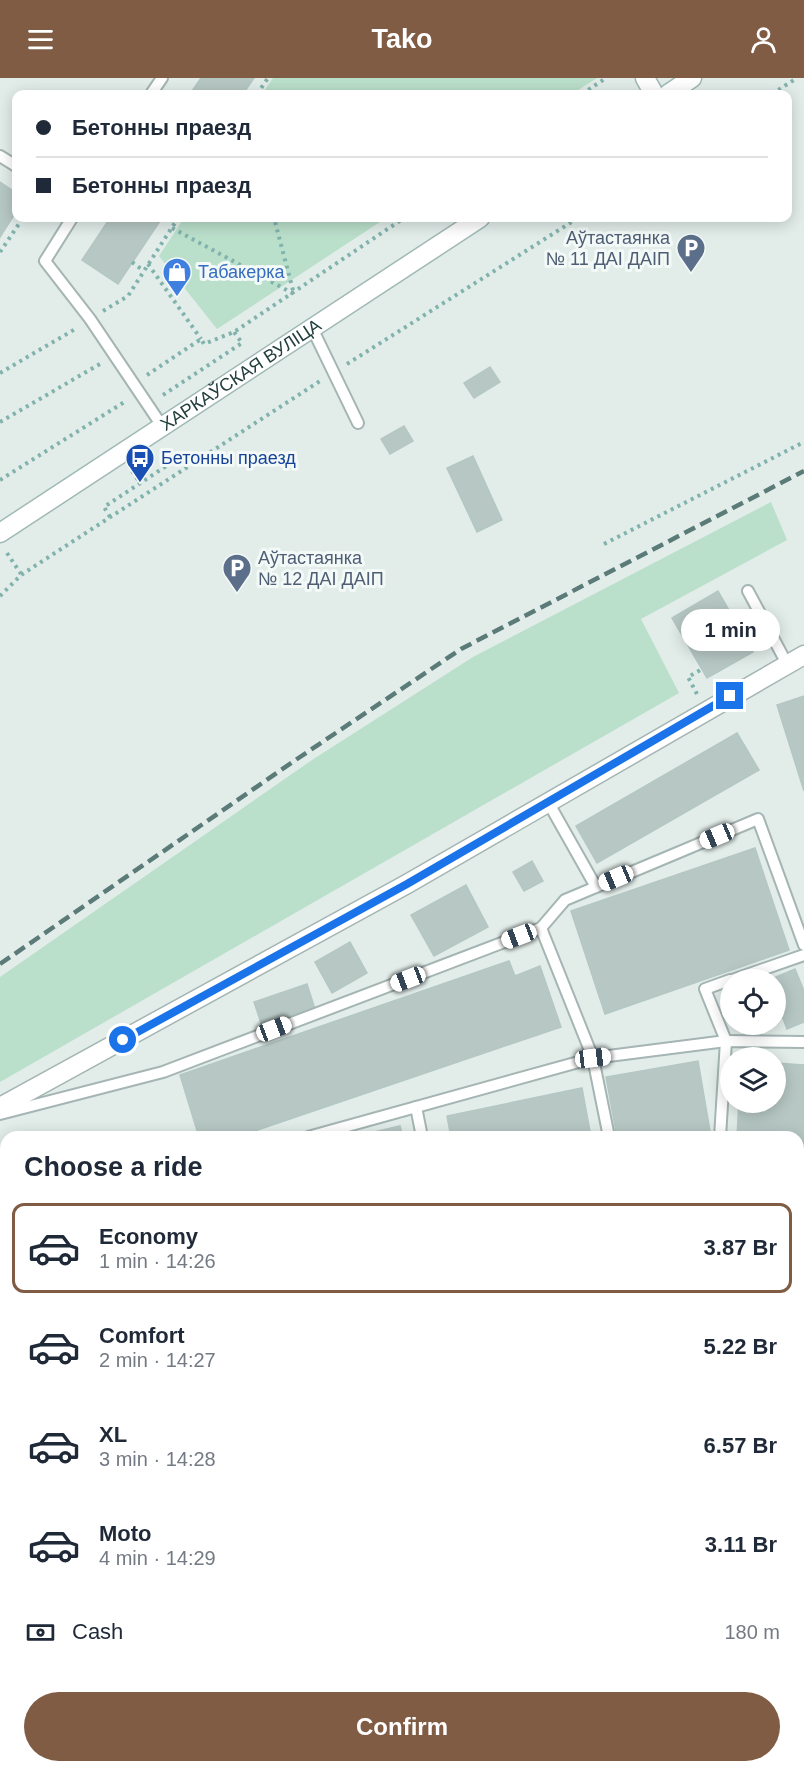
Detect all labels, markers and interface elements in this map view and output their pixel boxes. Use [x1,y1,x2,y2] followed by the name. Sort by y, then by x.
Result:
[24,23,57,56] icon: menu
[747,23,780,56] icon: person
[371,24,433,54] text: Tako
[72,115,251,140] text: Бетонны праезд
[72,173,251,198] text: Бетонны праезд
[546,228,671,269] place label: Аўтастаянка № 11 ДАІ ДАІП
[675,232,707,274] parking icon: Аўтастаянка № 11 ДАІ ДАІП
[161,256,193,298] shop icon: Табакерка
[198,262,285,282] place label: Табакерка
[157,315,325,435] street label: ХАРКАЎСКАЯ ВУЛІЦА
[124,442,156,484] bus stop icon: Бетонны праезд
[161,448,296,468] place label: Бетонны праезд
[258,548,384,589] place label: Аўтастаянка № 12 ДАІ ДАІП
[221,552,253,594] parking icon: Аўтастаянка № 12 ДАІ ДАІП
[680,609,780,651] callout: 1 min
[704,619,757,641] text: 1 min
[716,682,743,709] route end
[697,821,737,851] car
[596,863,636,893] car
[499,921,539,951] car
[388,964,428,994] car
[720,969,786,1113] map controls
[720,969,786,1035] button: locate
[254,1014,294,1044] car
[109,1026,136,1053] route start
[574,1047,612,1069] car
[720,1047,786,1113] button: layers
[24,1152,203,1182] text: Choose a ride
[27,1221,81,1275] icon: car
[99,1224,198,1249] text: Economy
[704,1235,777,1260] text: 3.87 Br
[99,1250,216,1272] text: 1 min · 14:26
[27,1320,81,1374] icon: car
[99,1323,185,1348] text: Comfort
[704,1334,777,1359] text: 5.22 Br
[99,1349,216,1371] text: 2 min · 14:27
[27,1419,81,1473] icon: car
[99,1422,127,1447] text: XL
[704,1433,777,1458] text: 6.57 Br
[99,1448,216,1470] text: 3 min · 14:28
[27,1518,81,1572] icon: car
[99,1521,152,1546] text: Moto
[705,1532,777,1557] text: 3.11 Br
[99,1547,216,1569] text: 4 min · 14:29
[24,1616,57,1649] icon: cash
[72,1619,123,1644] text: Cash
[724,1621,780,1643] text: 180 m
[24,1692,780,1761] button: Confirm

